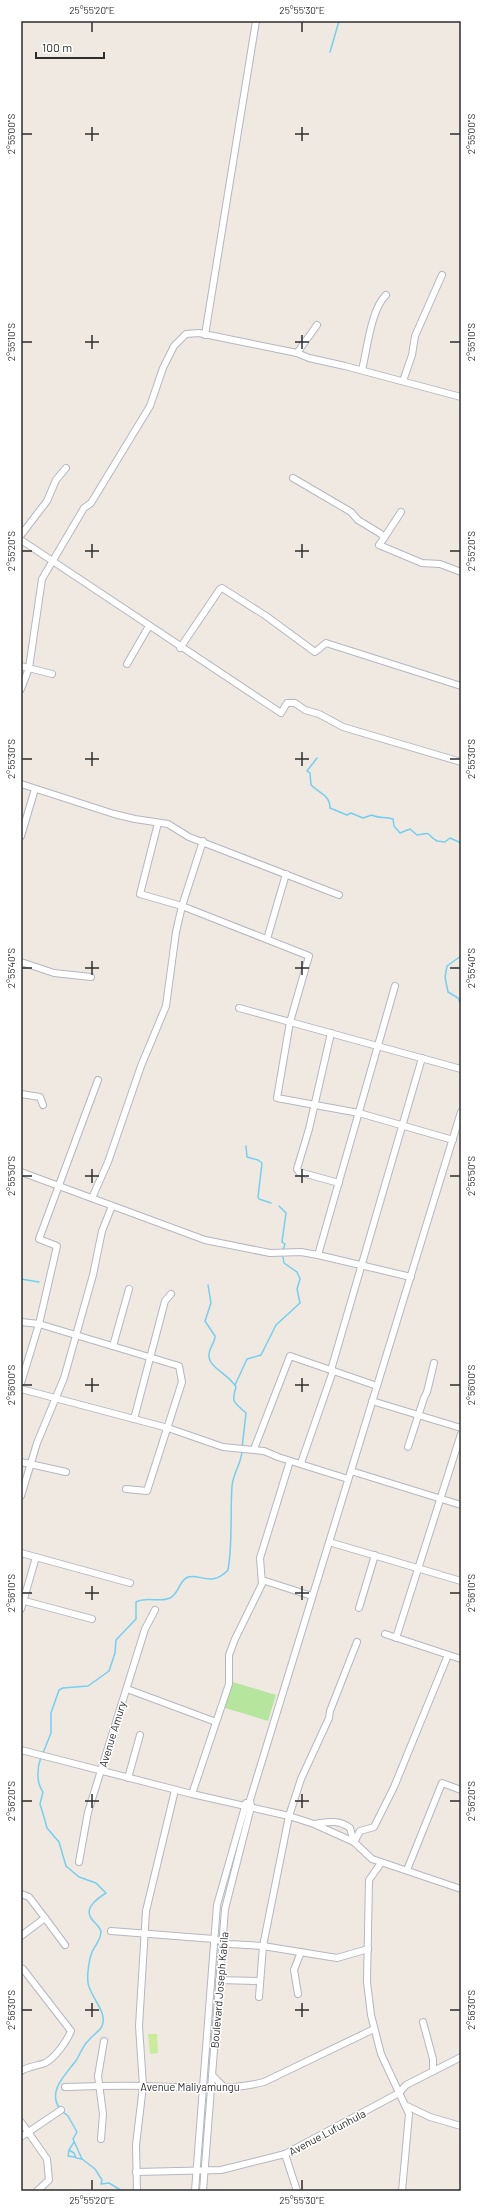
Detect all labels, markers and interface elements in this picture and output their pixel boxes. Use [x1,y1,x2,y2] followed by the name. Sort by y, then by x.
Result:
[69,4,115,16] text: 25°55'20"E
[279,4,325,16] text: 25°55'30"E
[36,34,104,60] scale bar
[42,40,72,54] text: 100 m
[5,114,17,154] text: 2°55'00"S
[465,114,477,154] text: 2°55'00"S
[5,323,17,361] text: 2°55'10"S
[465,323,477,361] text: 2°55'10"S
[5,531,17,571] text: 2°55'20"S
[465,531,477,571] text: 2°55'20"S
[5,739,17,779] text: 2°55'30"S
[465,739,477,779] text: 2°55'30"S
[5,948,17,988] text: 2°55'40"S
[465,948,477,988] text: 2°55'40"S
[5,1156,17,1196] text: 2°55'50"S
[465,1156,477,1196] text: 2°55'50"S
[5,1365,17,1405] text: 2°56'00"S
[465,1365,477,1405] text: 2°56'00"S
[5,1574,17,1612] text: 2°56'10"S
[465,1574,477,1612] text: 2°56'10"S
[96,1699,128,1769] street label: Avenue Amury
[5,1781,17,1821] text: 2°56'20"S
[465,1781,477,1821] text: 2°56'20"S
[207,1931,231,2049] street label: Boulevard Joseph Kabila
[5,1990,17,2030] text: 2°56'30"S
[465,1990,477,2030] text: 2°56'30"S
[140,2080,240,2093] street label: Avenue Maliyamungu
[286,2106,368,2158] street label: Avenue Lufunhula
[69,2194,115,2206] text: 25°55'20"E
[279,2194,325,2206] text: 25°55'30"E

